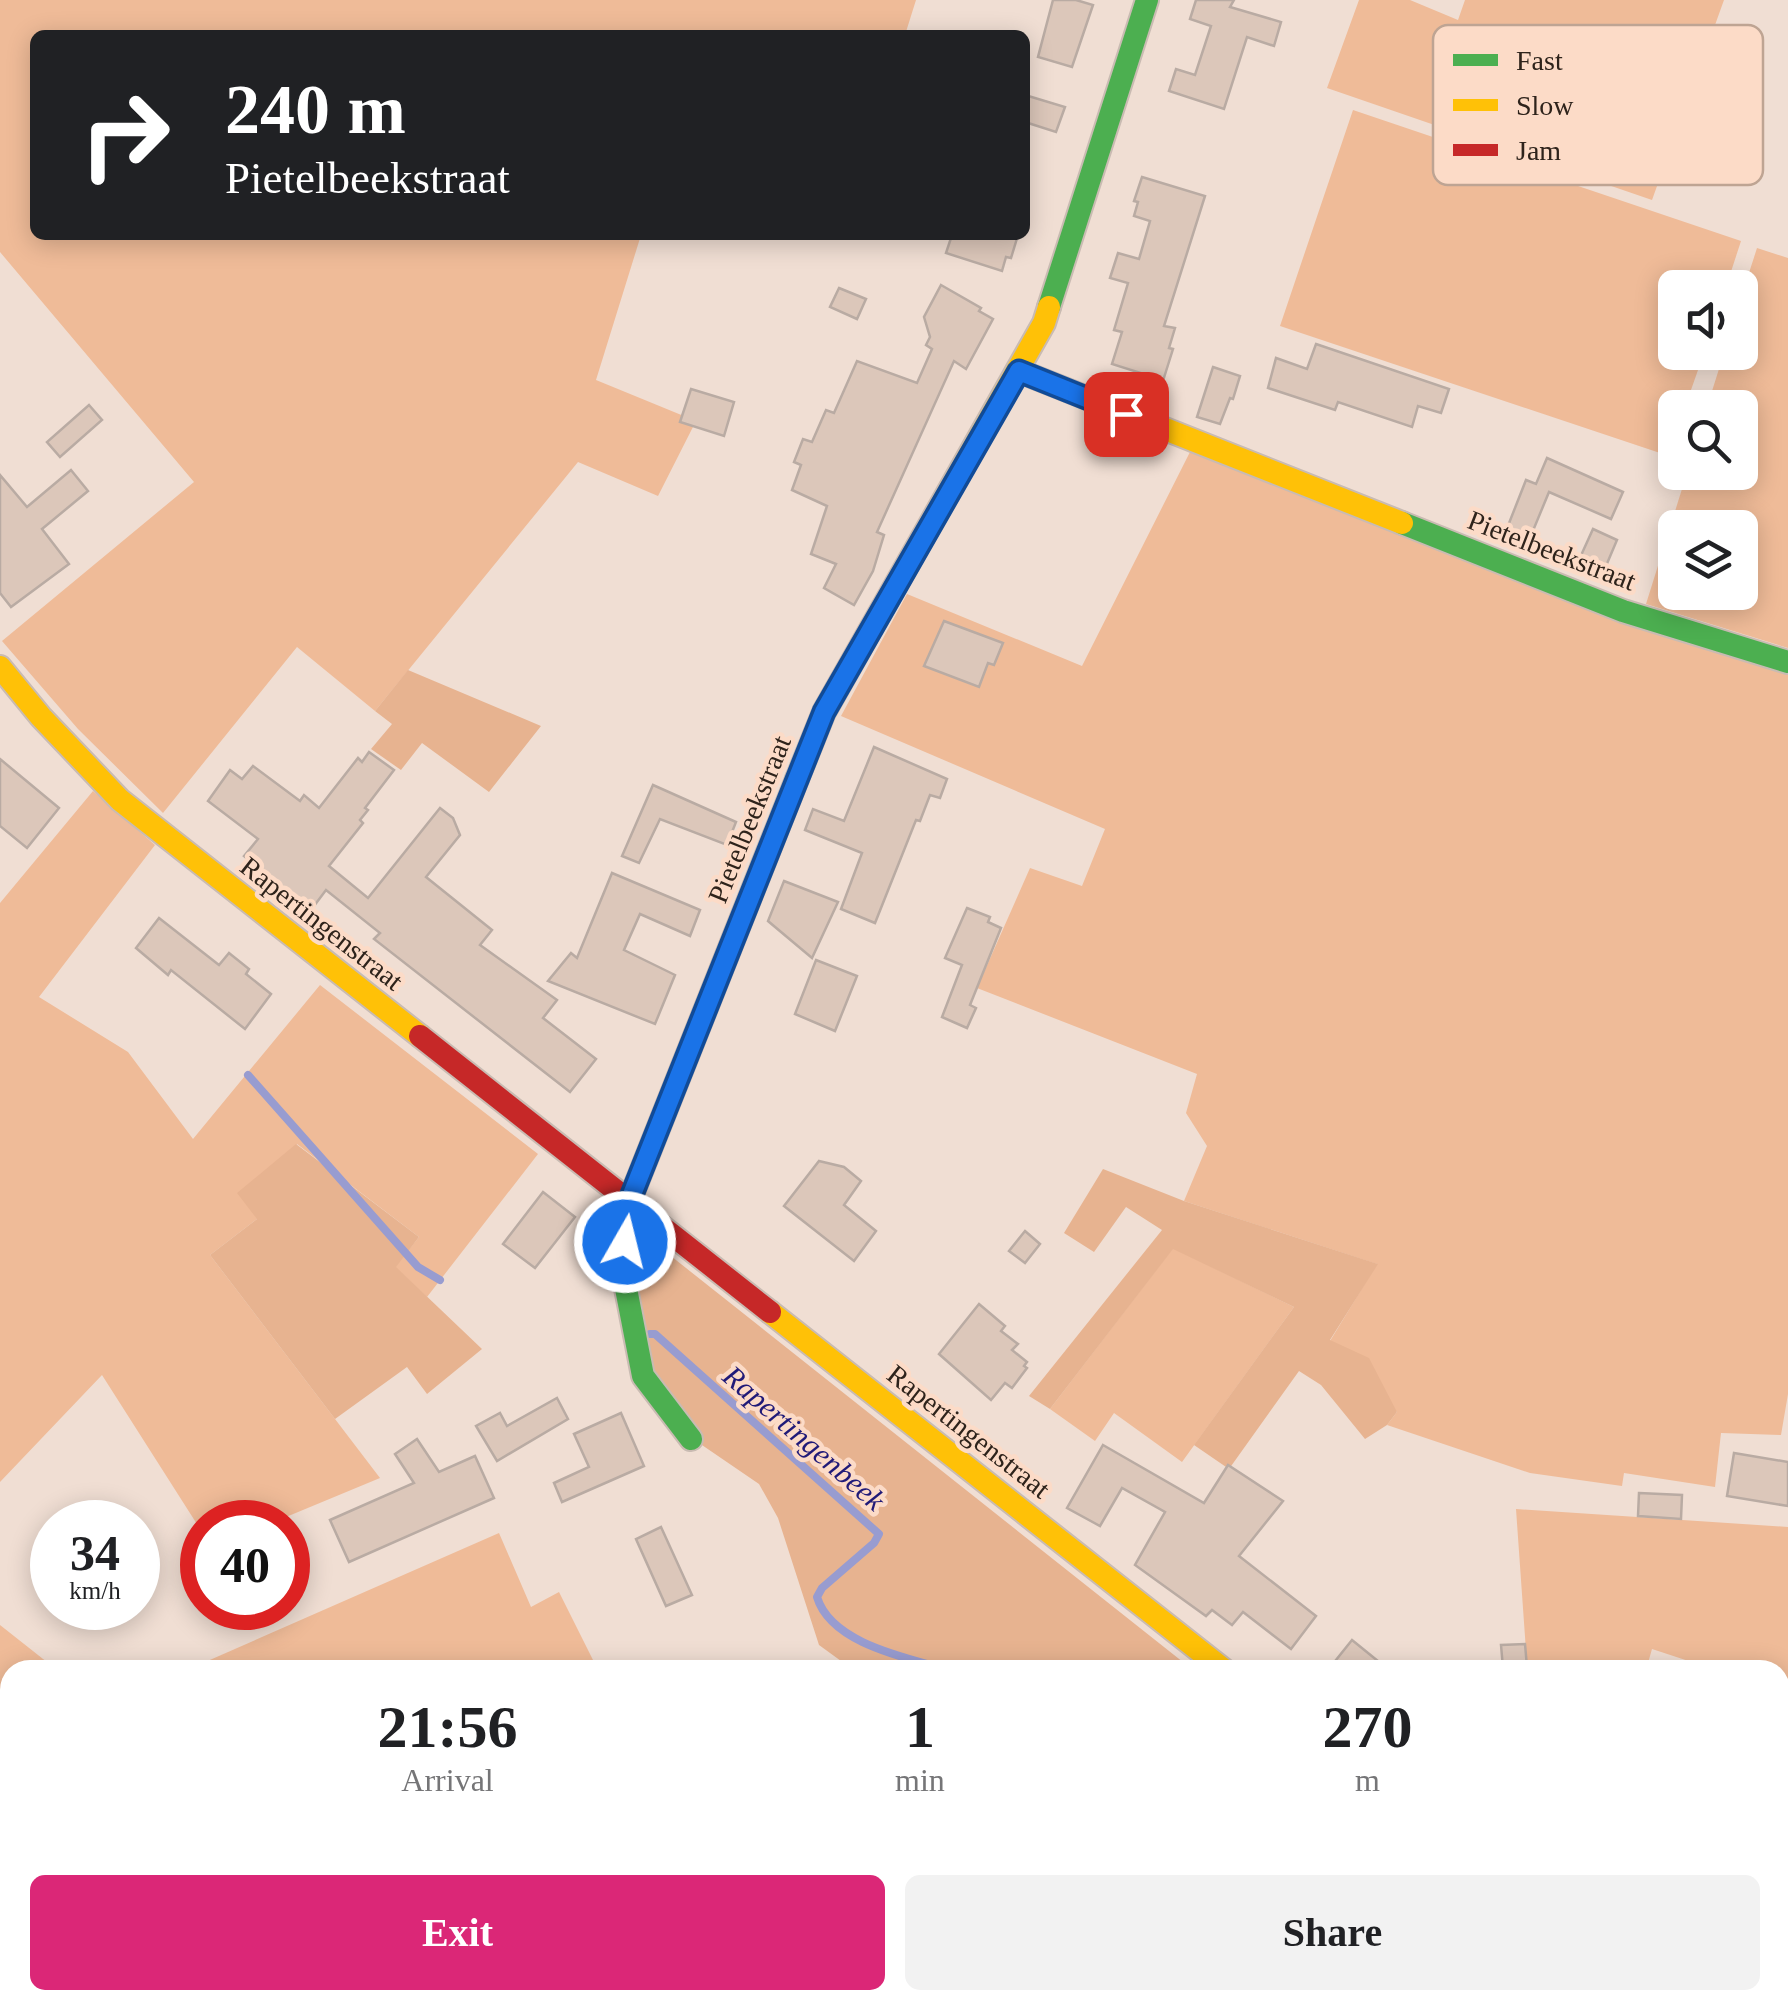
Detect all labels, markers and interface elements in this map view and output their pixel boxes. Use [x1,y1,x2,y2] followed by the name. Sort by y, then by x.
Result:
[1433,25,1763,185] legend
[1516,45,1563,76] text: Fast
[60,70,190,200] icon: right
[225,71,406,148] text: 240 m
[1516,90,1574,121] text: Slow
[1516,135,1561,166] text: Jam
[225,153,510,203] text: Pietelbeekstraat
[1658,270,1758,610] map controls
[1658,270,1758,370] button: sound
[1084,372,1169,457] pin
[1099,387,1154,442] icon: arrive
[1658,390,1758,490] button: search
[1464,504,1640,597] street label: Pietelbeekstraat
[1658,510,1758,610] button: layers
[702,731,797,907] street label: Pietelbeekstraat
[234,850,409,997] street label: Rapertingenstraat
[573,1190,677,1294] position arrow
[716,1358,892,1517] water label: Rapertingenbeek
[881,1358,1056,1505] street label: Rapertingenstraat
[180,1500,310,1630] speed limit sign: 40
[70,1525,120,1581] text: 34
[69,1577,121,1604] text: km/h
[378,1694,518,1760] text: 21:56
[905,1694,935,1760] text: 1
[1322,1694,1412,1760] text: 270
[401,1762,494,1798] text: Arrival
[895,1762,945,1798] text: min
[1355,1762,1380,1798] text: m
[30,1875,885,1990] button: Exit
[905,1875,1760,1990] button: Share

